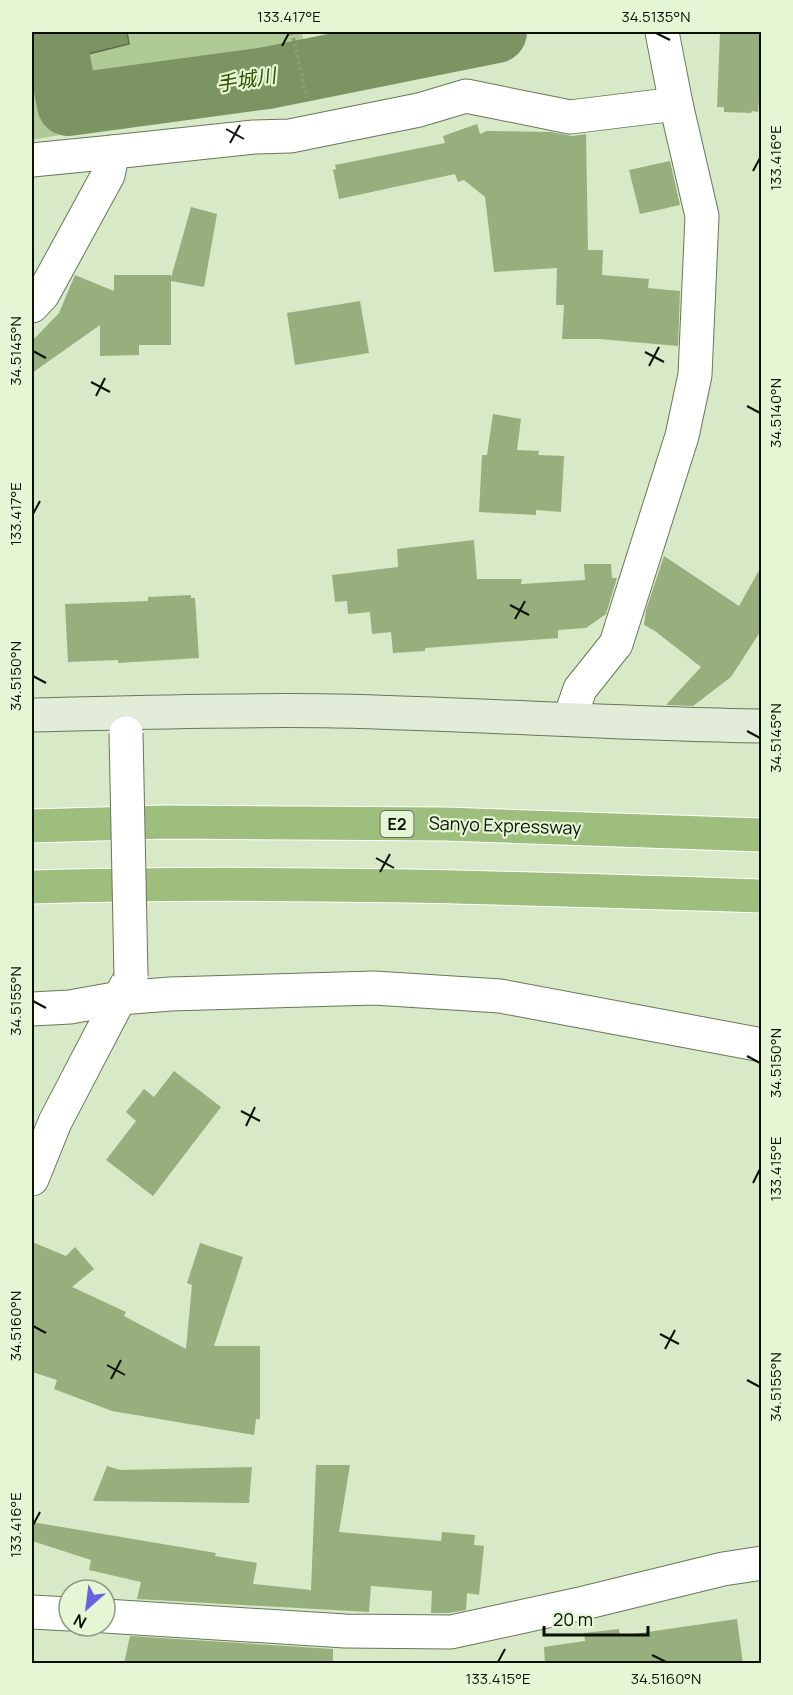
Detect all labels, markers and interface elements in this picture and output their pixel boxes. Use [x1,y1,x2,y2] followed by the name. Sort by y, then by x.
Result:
[257,6,321,27] text: 133.417°E
[621,6,691,27] text: 34.5135°N
[214,61,280,98] water label: 手城川
[765,125,786,191] text: 133.416°E
[5,316,26,386] text: 34.5145°N
[765,378,786,448] text: 34.5140°N
[5,482,26,546] text: 133.417°E
[5,641,26,711] text: 34.5150°N
[765,703,786,773] text: 34.5145°N
[428,810,582,840] street label: Sanyo Expressway
[380,811,414,837] road number: E2
[5,966,26,1036] text: 34.5155°N
[765,1028,786,1098] text: 34.5150°N
[765,1137,786,1201] text: 133.415°E
[5,1291,26,1361] text: 34.5160°N
[765,1352,786,1422] text: 34.5155°N
[5,1492,26,1558] text: 133.416°E
[57,1578,117,1638] north arrow
[544,1599,648,1637] scale bar
[553,1607,593,1631] text: 20 m
[70,1609,90,1634] text: N
[466,1668,530,1689] text: 133.415°E
[631,1668,701,1689] text: 34.5160°N

